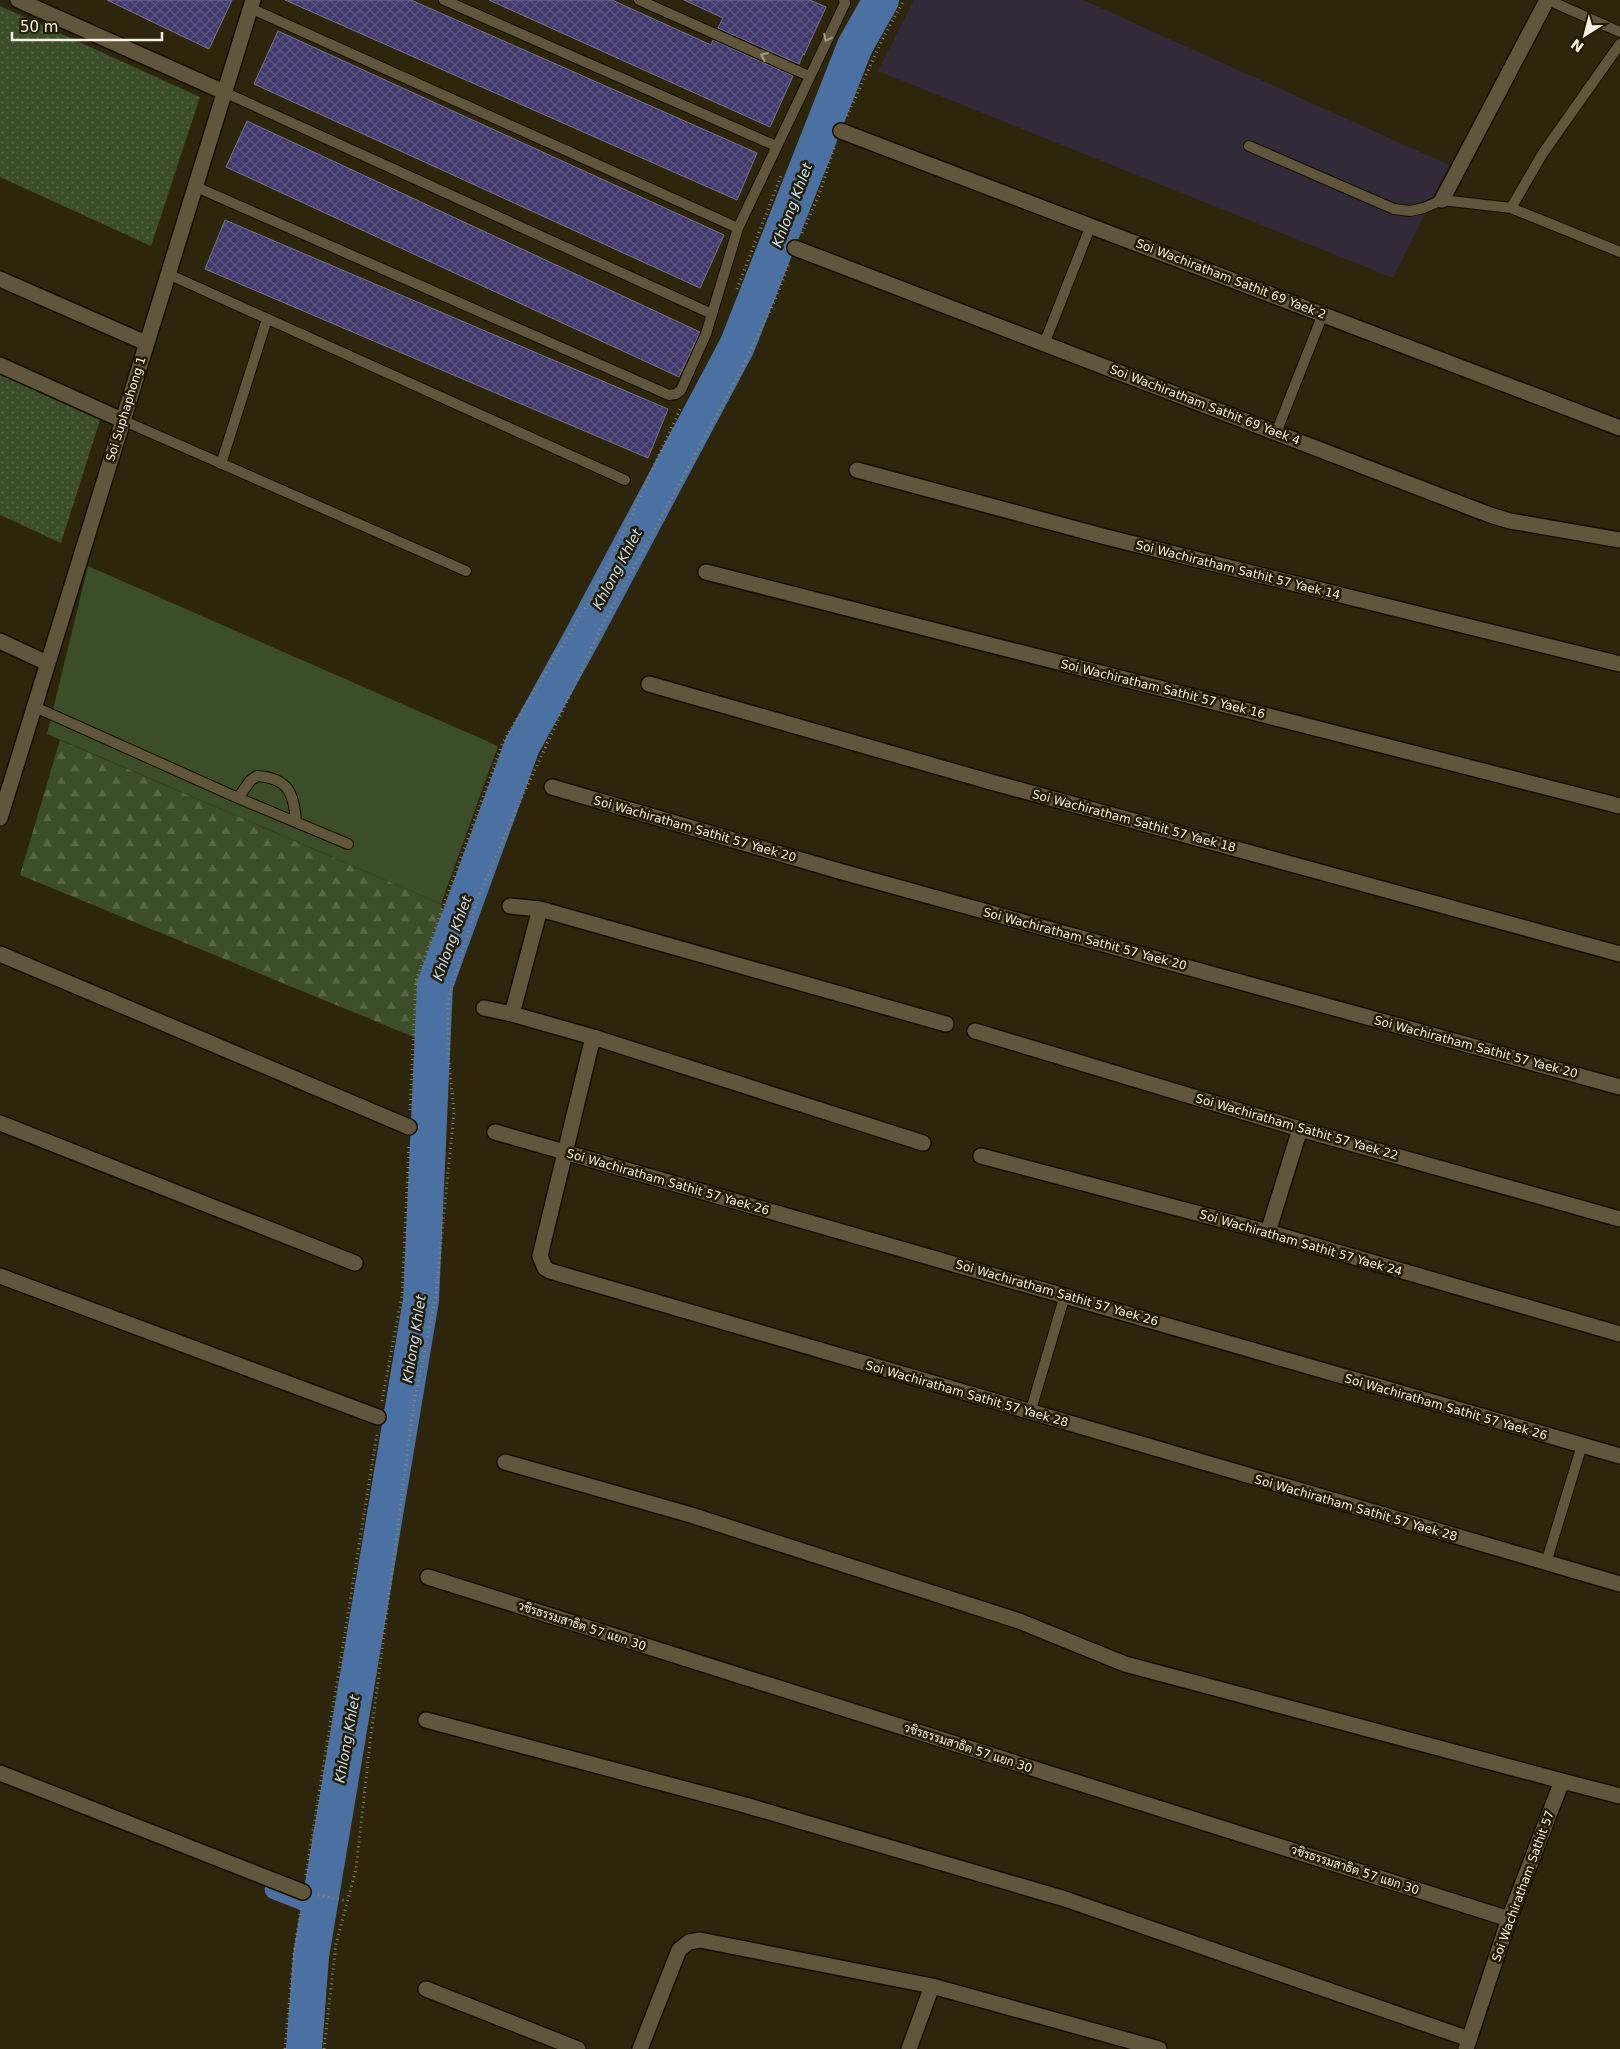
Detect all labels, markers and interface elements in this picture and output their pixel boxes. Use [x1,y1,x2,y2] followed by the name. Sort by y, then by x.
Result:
[12,10,162,42] scale bar
[1560,10,1610,60] north arrow
[20,18,58,36] text: 50 m
[823,33,834,42] one-way arrow
[1568,36,1587,55] text: N
[760,52,769,63] one-way arrow
[769,160,816,249] water label: Khlong Khlet
[1134,236,1328,322] street label: Soi Wachiratham Sathit 69 Yaek 2
[103,355,149,463] street label: Soi Suphaphong 1
[1108,362,1302,448] street label: Soi Wachiratham Sathit 69 Yaek 4
[589,526,645,612] water label: Khlong Khlet
[1134,538,1342,602] street label: Soi Wachiratham Sathit 57 Yaek 14
[1059,657,1267,721] street label: Soi Wachiratham Sathit 57 Yaek 16
[1031,787,1237,855] street label: Soi Wachiratham Sathit 57 Yaek 18
[592,793,798,865] street label: Soi Wachiratham Sathit 57 Yaek 20
[429,893,475,982] water label: Khlong Khlet
[982,905,1188,973] street label: Soi Wachiratham Sathit 57 Yaek 20
[1373,1013,1579,1081] street label: Soi Wachiratham Sathit 57 Yaek 20
[1194,1091,1400,1163] street label: Soi Wachiratham Sathit 57 Yaek 22
[565,1146,771,1218] street label: Soi Wachiratham Sathit 57 Yaek 26
[1198,1207,1404,1279] street label: Soi Wachiratham Sathit 57 Yaek 24
[954,1257,1160,1329] street label: Soi Wachiratham Sathit 57 Yaek 26
[399,1293,429,1384] water label: Khlong Khlet
[864,1358,1070,1430] street label: Soi Wachiratham Sathit 57 Yaek 28
[1343,1371,1549,1443] street label: Soi Wachiratham Sathit 57 Yaek 26
[1253,1472,1459,1544] street label: Soi Wachiratham Sathit 57 Yaek 28
[516,1599,648,1653] street label: วชิรธรรมสาธิต 57 แยก 30
[331,1693,363,1784] water label: Khlong Khlet
[902,1721,1034,1775] street label: วชิรธรรมสาธิต 57 แยก 30
[1489,1808,1557,1964] street label: Soi Wachiratham Sathit 57
[1289,1843,1421,1897] street label: วชิรธรรมสาธิต 57 แยก 30

